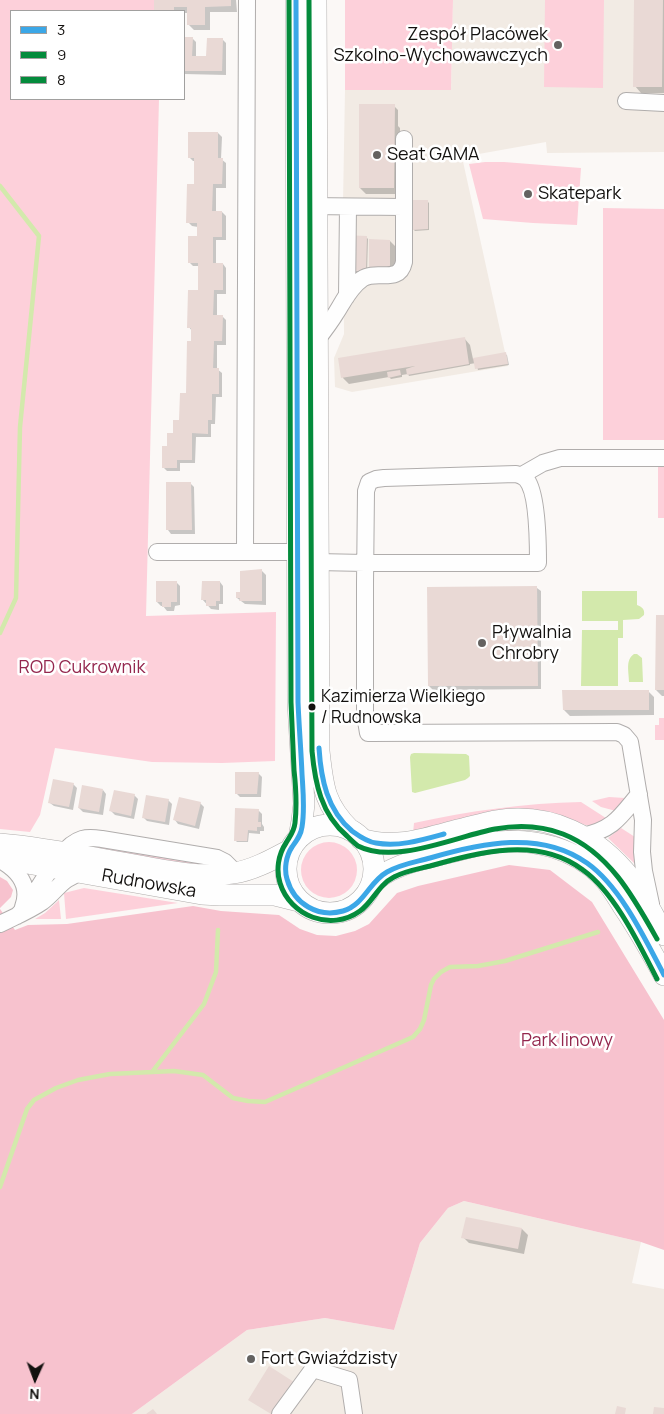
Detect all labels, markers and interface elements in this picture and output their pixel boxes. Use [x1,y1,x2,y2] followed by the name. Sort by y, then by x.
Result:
[10,10,185,100] legend
[57,19,65,40] text: 3
[333,24,548,66] place label: Zespół Placówek Szkolno-Wychowawczych
[552,39,564,51] marker: Zespół Placówek Szkolno-Wychowawczych
[57,44,66,65] text: 9
[57,69,66,90] text: 8
[387,144,480,166] place label: Seat GAMA
[371,149,383,161] marker: Seat GAMA
[538,183,621,205] place label: Skatepark
[522,188,534,200] marker: Skatepark
[492,622,571,664] place label: Pływalnia Chrobry
[476,637,488,649] marker: Pływalnia Chrobry
[19,657,145,679] park label: ROD Cukrownik
[321,687,485,727] place label: Kazimierza Wielkiego / Rudnowska
[307,702,317,712] marker: Kazimierza Wielkiego / Rudnowska
[100,865,198,903] street label: Rudnowska
[521,1030,613,1052] park label: Park linowy
[261,1348,398,1370] place label: Fort Gwiaździsty
[245,1353,257,1365] marker: Fort Gwiaździsty
[10,1354,60,1404] north arrow
[29,1385,40,1404] text: N

